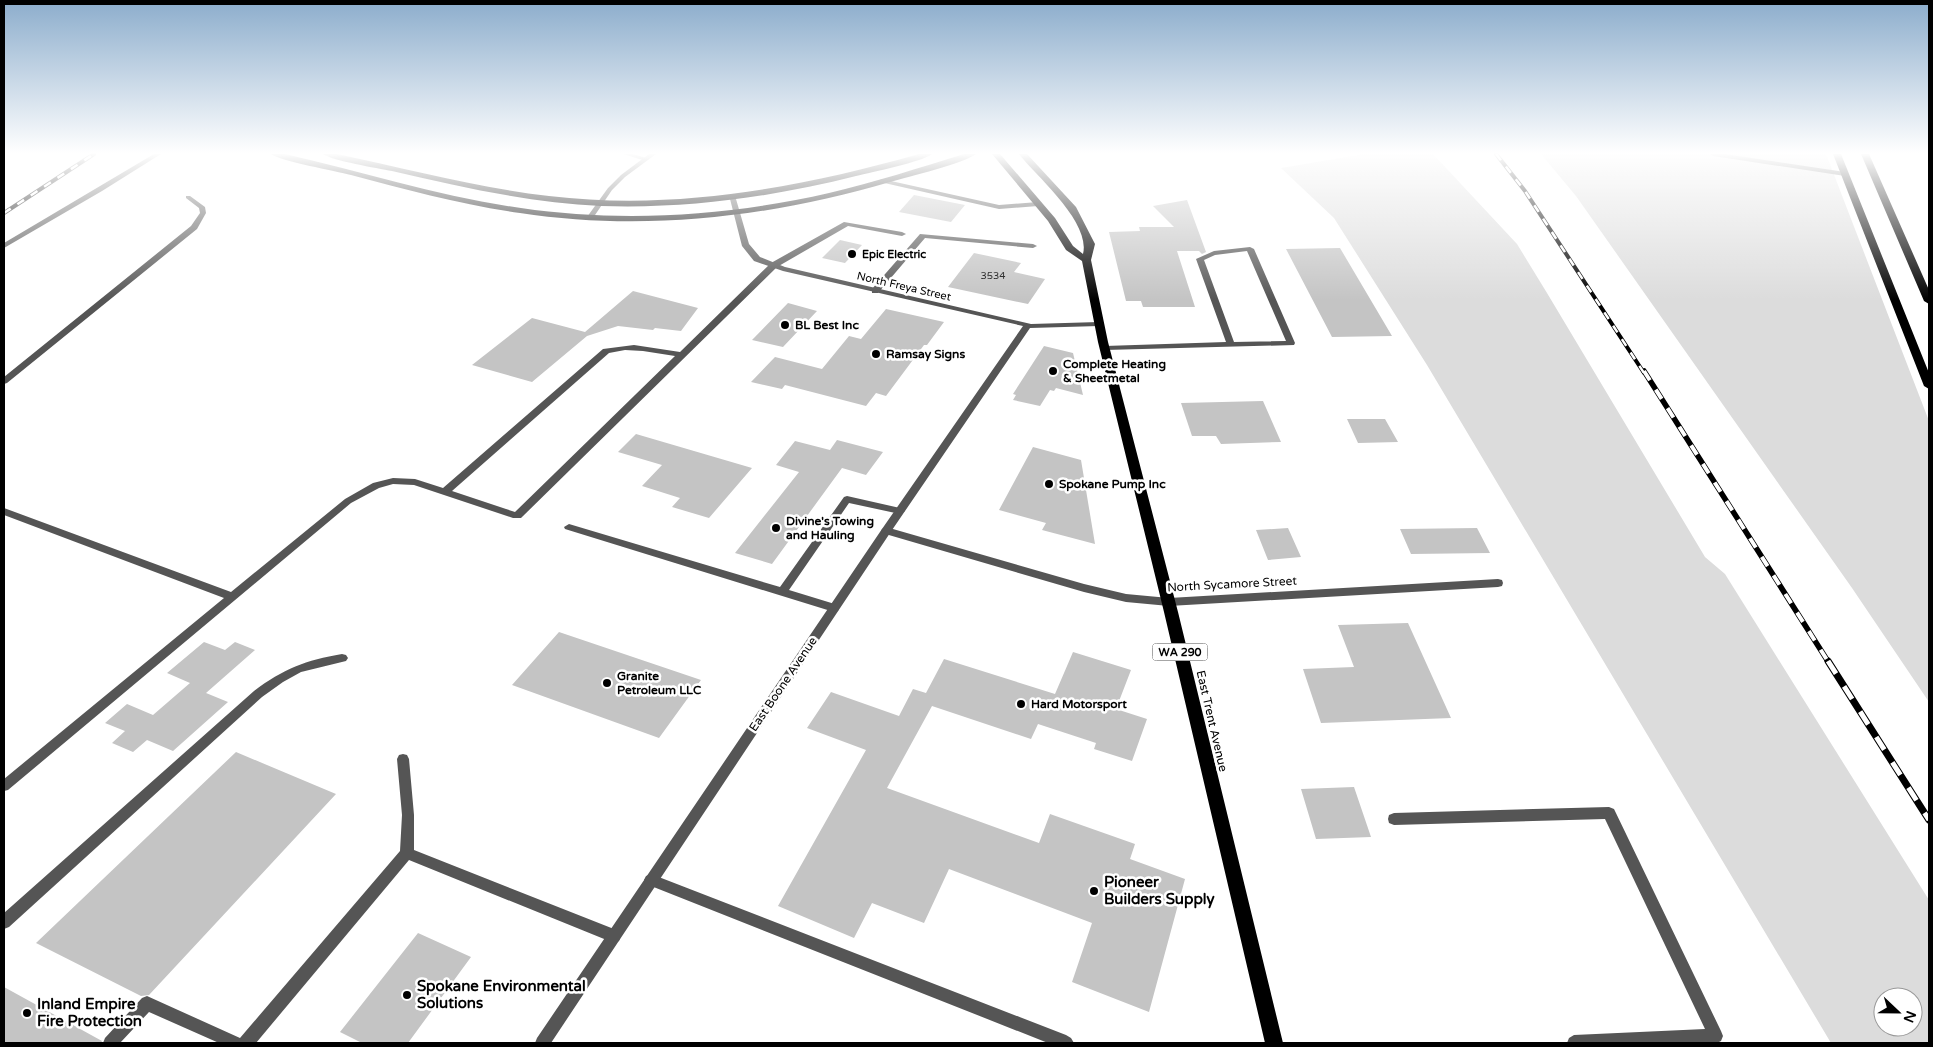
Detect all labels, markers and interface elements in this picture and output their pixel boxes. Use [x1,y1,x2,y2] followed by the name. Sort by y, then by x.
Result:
[846,248,858,260] marker: Epic Electric
[862,248,926,262] place label: Epic Electric
[856,269,952,304] street label: North Freya Street
[980,270,1006,282] house number: 3534
[795,318,859,332] place label: BL Best Inc
[779,319,791,331] marker: BL Best Inc
[886,347,965,362] place label: Ramsay Signs
[870,348,882,360] marker: Ramsay Signs
[1063,357,1166,385] place label: Complete Heating & Sheetmetal
[1047,365,1059,377] marker: Complete Heating & Sheetmetal
[1059,477,1166,492] place label: Spokane Pump Inc
[1043,478,1055,490] marker: Spokane Pump Inc
[786,514,874,543] place label: Divine's Towing and Hauling
[770,522,782,534] marker: Divine's Towing and Hauling
[1167,574,1298,594] street label: North Sycamore Street
[746,634,820,734] street label: East Boone Avenue
[1152,644,1208,660] road number: WA 290
[617,669,702,697] place label: Granite Petroleum LLC
[1194,669,1230,773] street label: East Trent Avenue
[601,677,613,689] marker: Granite Petroleum LLC
[1031,697,1127,712] place label: Hard Motorsport
[1015,698,1027,710] marker: Hard Motorsport
[1104,873,1215,909] place label: Pioneer Builders Supply
[1088,885,1100,897] marker: Pioneer Builders Supply
[417,977,586,1012] place label: Spokane Environmental Solutions
[1873,987,1923,1037] north arrow
[401,989,413,1001] marker: Spokane Environmental Solutions
[37,995,142,1030] place label: Inland Empire Fire Protection
[21,1007,33,1019] marker: Inland Empire Fire Protection
[1900,1008,1920,1025] text: N

